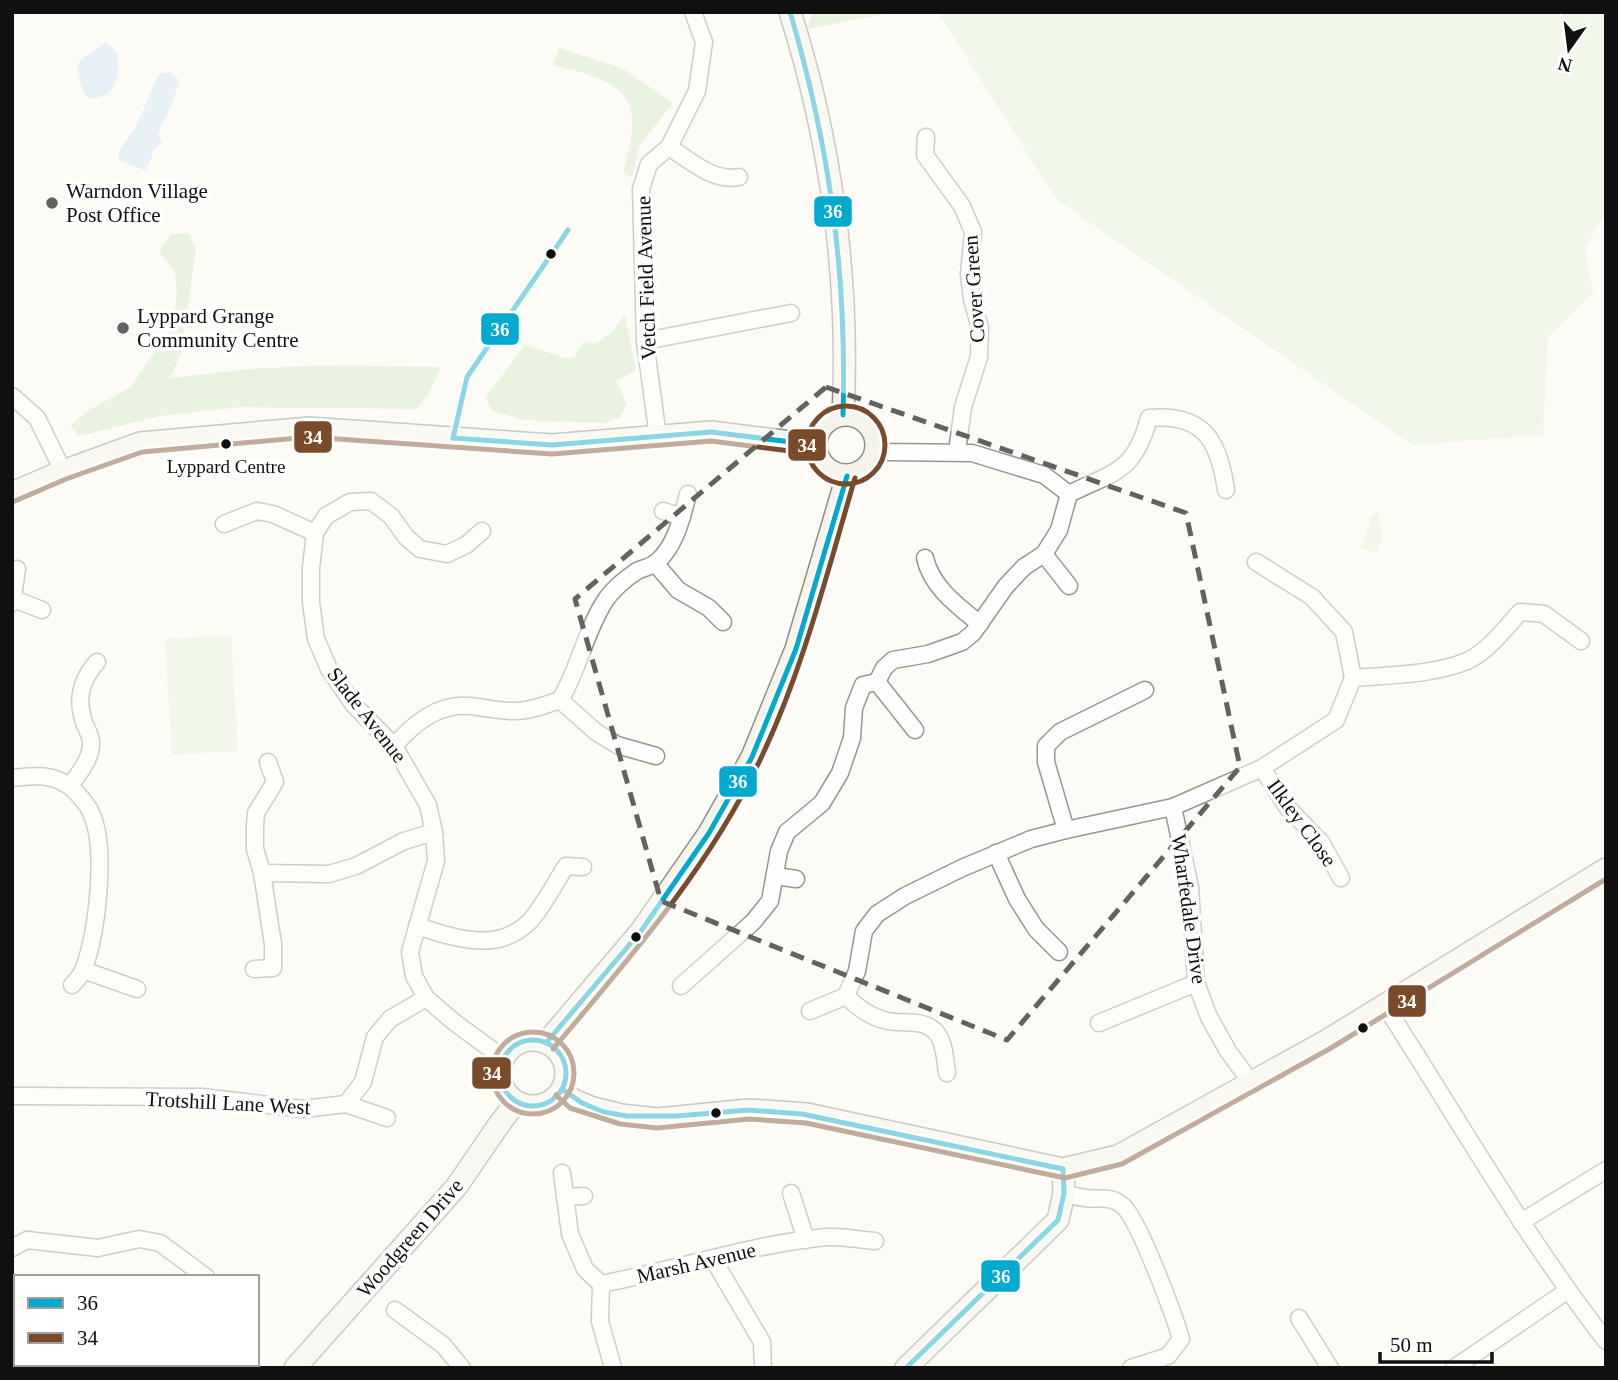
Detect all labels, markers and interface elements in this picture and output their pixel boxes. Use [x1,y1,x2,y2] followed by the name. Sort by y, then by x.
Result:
[1534,14,1604,84] north arrow
[1556,53,1574,77] text: N
[66,179,208,227] place label: Warndon Village Post Office
[44,195,60,211] marker: Warndon Village Post Office
[813,195,853,228] line badge: 36
[631,196,661,360] street label: Vetch Field Avenue
[824,201,843,222] text: 36
[958,234,990,344] street label: Cover Green
[544,247,558,261] unlabelled marker
[137,304,299,352] place label: Lyppard Grange Community Centre
[480,312,520,346] line badge: 36
[491,319,510,340] text: 36
[115,320,131,336] marker: Lyppard Grange Community Centre
[293,420,333,454] line badge: 34
[304,427,323,448] text: 34
[787,428,827,462] line badge: 34
[798,435,817,456] text: 34
[219,437,233,451] marker: Lyppard Centre
[167,456,285,477] place label: Lyppard Centre
[322,662,412,768] street label: Slade Avenue
[718,765,758,798] line badge: 36
[729,771,748,792] text: 36
[1262,775,1342,871] street label: Ilkley Close
[1167,833,1211,985] street label: Wharfedale Drive
[629,930,643,944] unlabelled marker
[1387,984,1427,1018] line badge: 34
[1398,991,1417,1012] text: 34
[1356,1021,1370,1035] unlabelled marker
[471,1056,512,1090] line badge: 34
[483,1063,502,1084] text: 34
[145,1087,311,1119] street label: Trotshill Lane West
[709,1106,723,1120] unlabelled marker
[352,1174,468,1302] street label: Woodgreen Drive
[634,1238,758,1288] street label: Marsh Avenue
[980,1259,1021,1293] line badge: 36
[992,1266,1011,1287] text: 36
[14,1275,259,1366] legend
[77,1291,98,1315] text: 36
[1380,1320,1492,1364] scale bar
[77,1326,99,1350] text: 34
[1390,1333,1433,1357] text: 50 m

